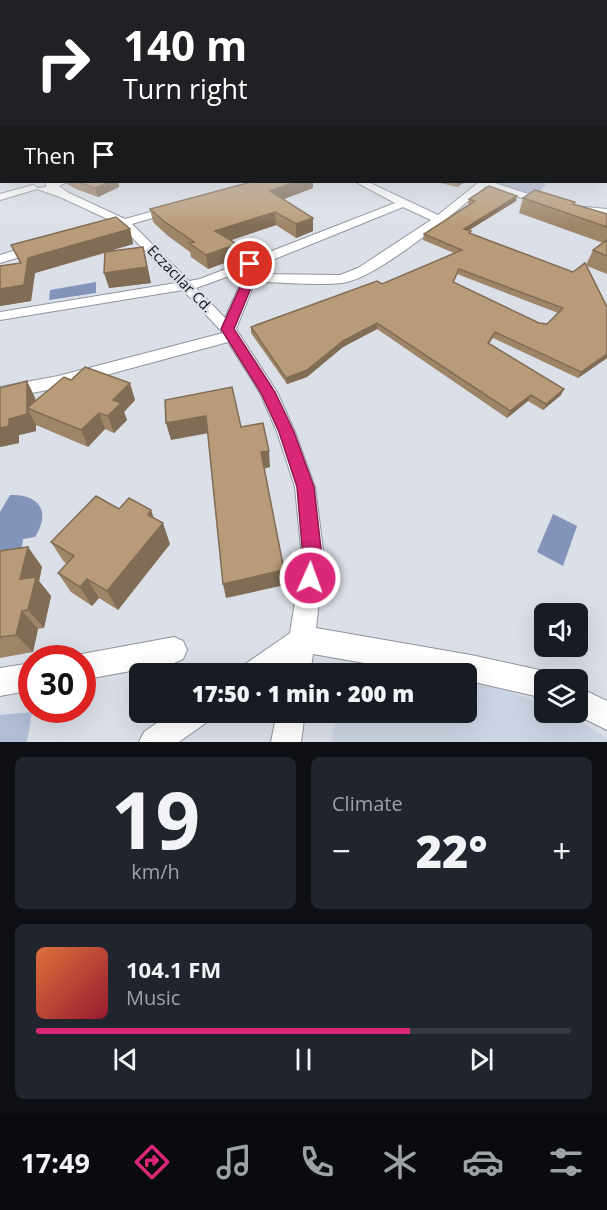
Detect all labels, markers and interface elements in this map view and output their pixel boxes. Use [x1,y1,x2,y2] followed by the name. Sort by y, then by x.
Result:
[123,16,247,73] text: 140 m
[24,24,102,102] icon: right
[123,70,248,107] text: Turn right
[87,138,120,171] icon: arrive
[24,140,75,170] text: Then
[224,238,275,289] pin
[143,240,218,316] street label: Eczacılar Cd.
[233,247,266,280] icon: arrive
[278,546,342,610] position arrow
[534,603,588,723] map controls
[534,603,588,657] button: sound
[18,645,96,723] speed limit sign: 30
[534,669,588,723] button: layers
[192,678,414,708] text: 17:50 · 1 min · 200 m
[111,766,200,872] text: 19
[332,790,403,817] text: Climate
[416,820,487,881] text: 22°
[332,828,351,873] text: −
[552,828,571,873] text: +
[131,858,180,885] text: km/h
[126,954,221,984] text: 104.1 FM
[126,984,180,1011] text: Music
[109,1043,142,1076] icon: previous
[287,1043,320,1076] icon: pause
[465,1043,498,1076] icon: next
[131,1141,173,1183] icon: directions
[213,1141,255,1183] icon: music
[296,1141,338,1183] icon: phone
[379,1141,421,1183] icon: climate
[462,1141,504,1183] icon: car
[545,1141,587,1183] icon: filters
[20,1144,90,1181] text: 17:49

